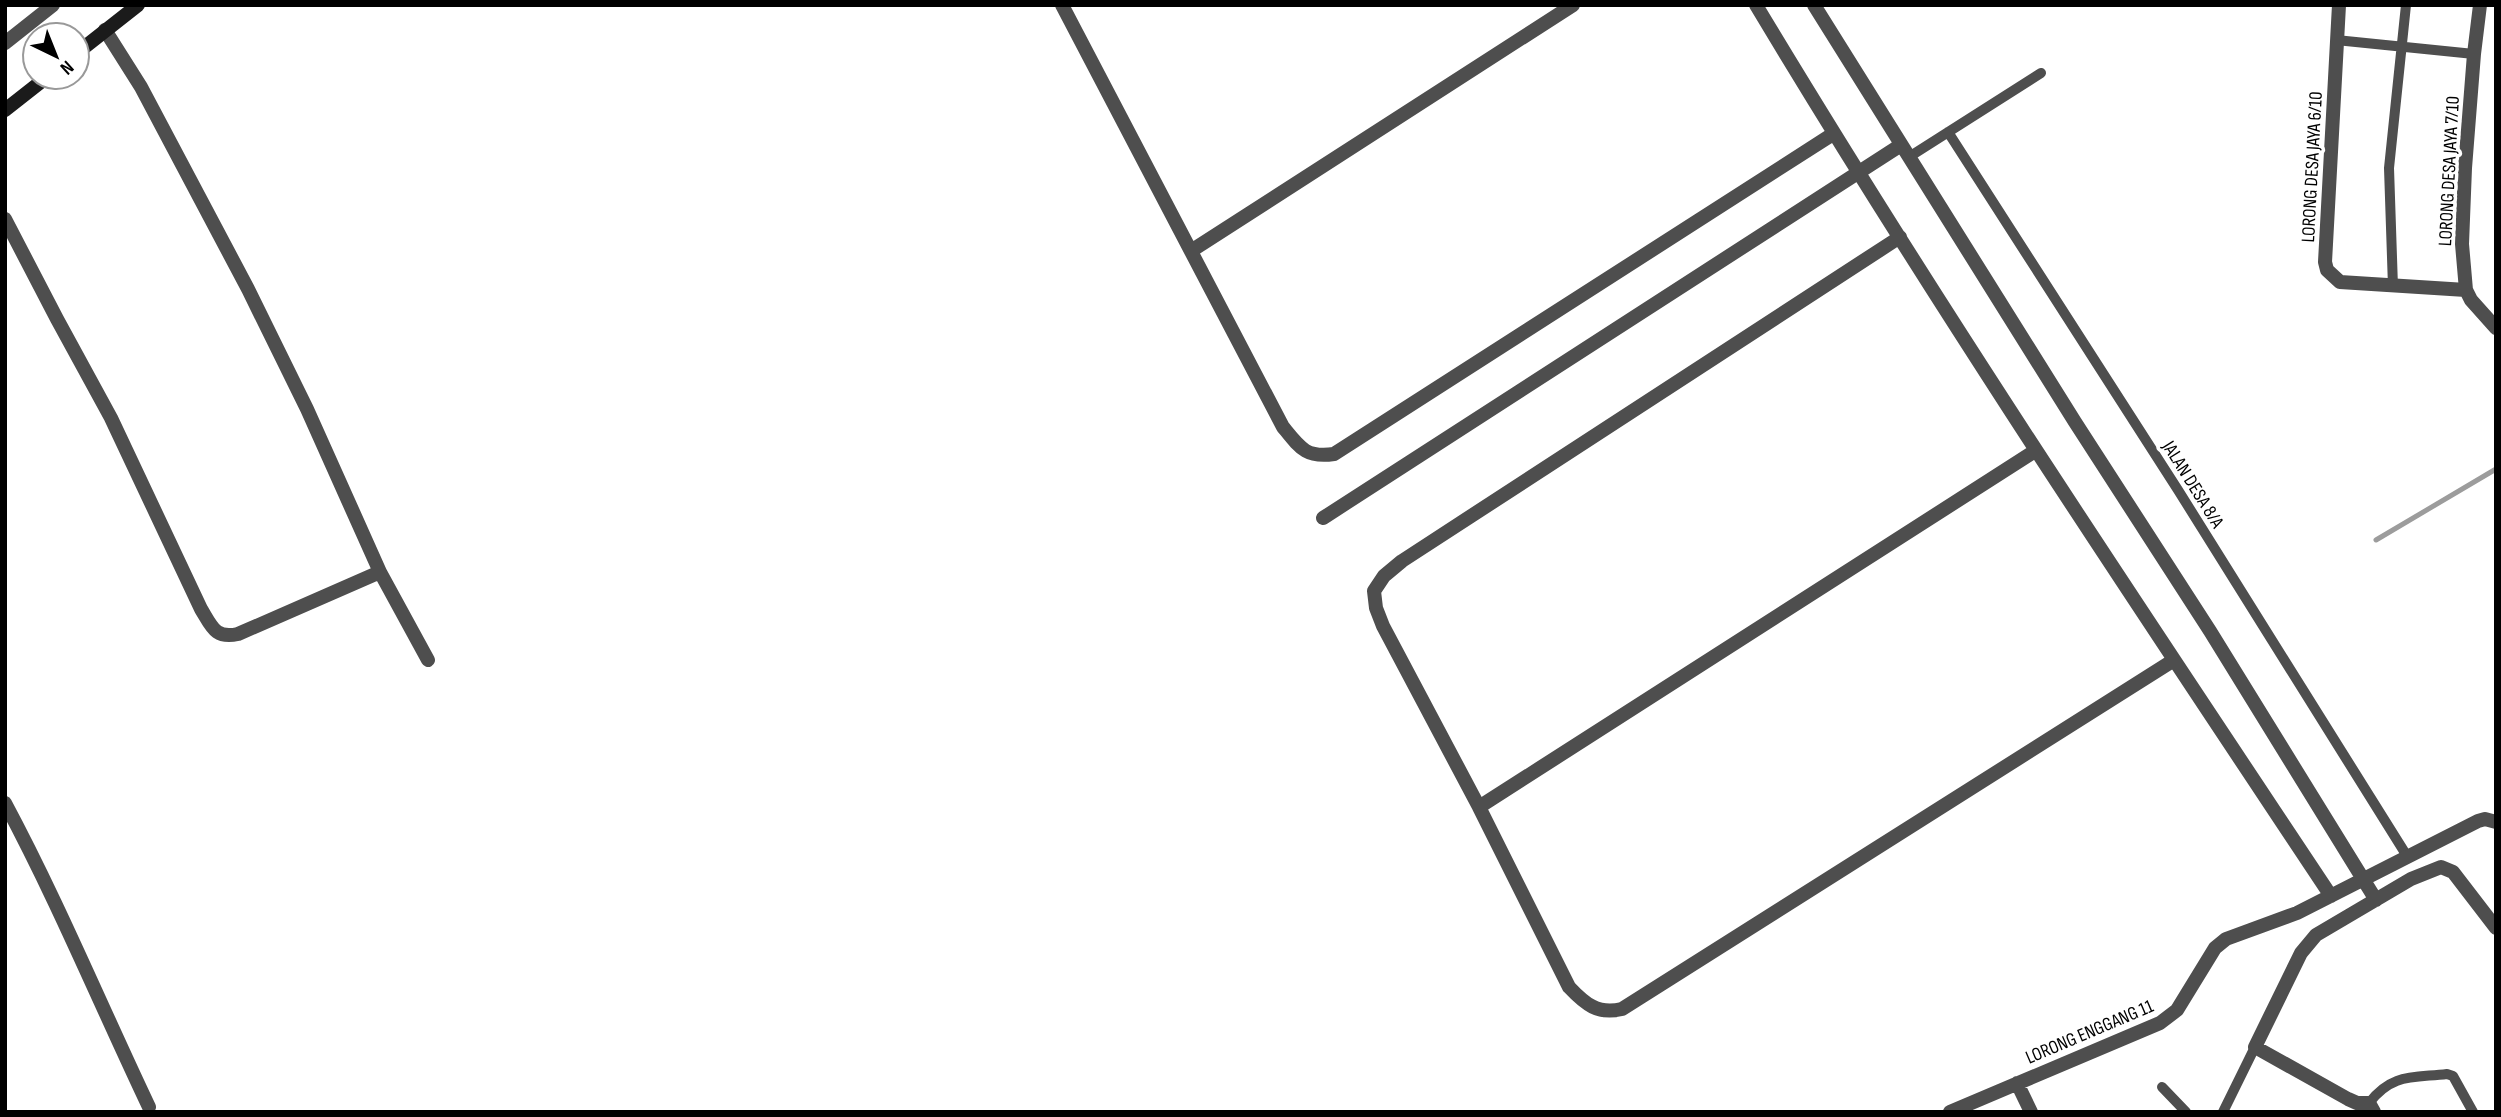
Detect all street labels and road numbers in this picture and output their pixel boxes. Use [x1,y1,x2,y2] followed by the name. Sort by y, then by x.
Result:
[2297,91,2328,243] street label: LORONG DESA JAYA 6/10
[2434,95,2465,247] street label: LORONG DESA JAYA 7/10
[2156,436,2229,533] street label: JALAN DESA 8/A
[2022,995,2157,1070] street label: LORONG ENGGANG 11

